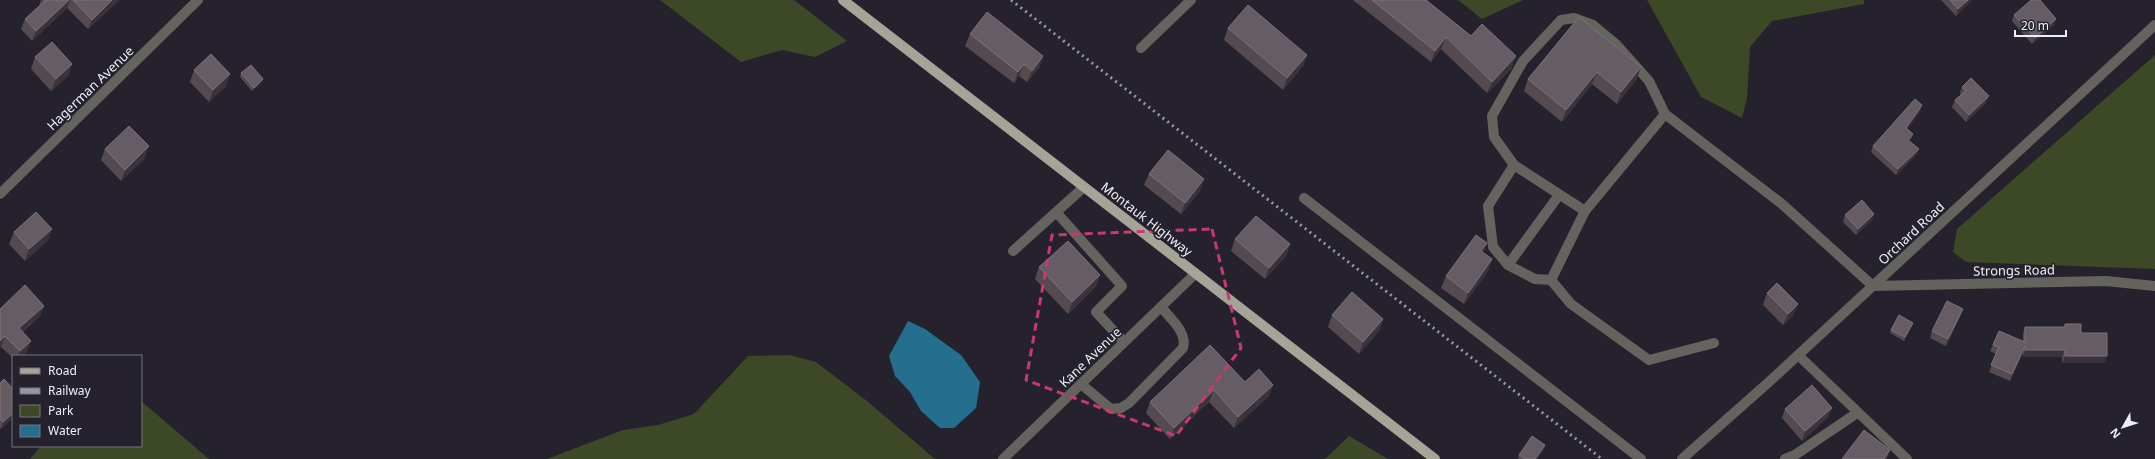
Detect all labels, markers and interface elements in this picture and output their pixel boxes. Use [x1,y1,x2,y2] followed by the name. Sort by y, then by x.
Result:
[2015,12,2066,38] scale bar
[2021,17,2049,34] text: 20 m
[43,42,137,134] street label: Hagerman Avenue
[1098,178,1197,261] street label: Montauk Highway
[1874,198,1948,268] street label: Orchard Road
[1973,260,2055,280] street label: Strongs Road
[1055,323,1125,391] street label: Kane Avenue
[12,355,142,447] legend
[48,362,77,379] text: Road
[48,382,92,399] text: Railway
[48,402,74,419] text: Park
[2103,407,2143,447] north arrow
[48,422,82,439] text: Water
[2106,425,2123,442] text: N

